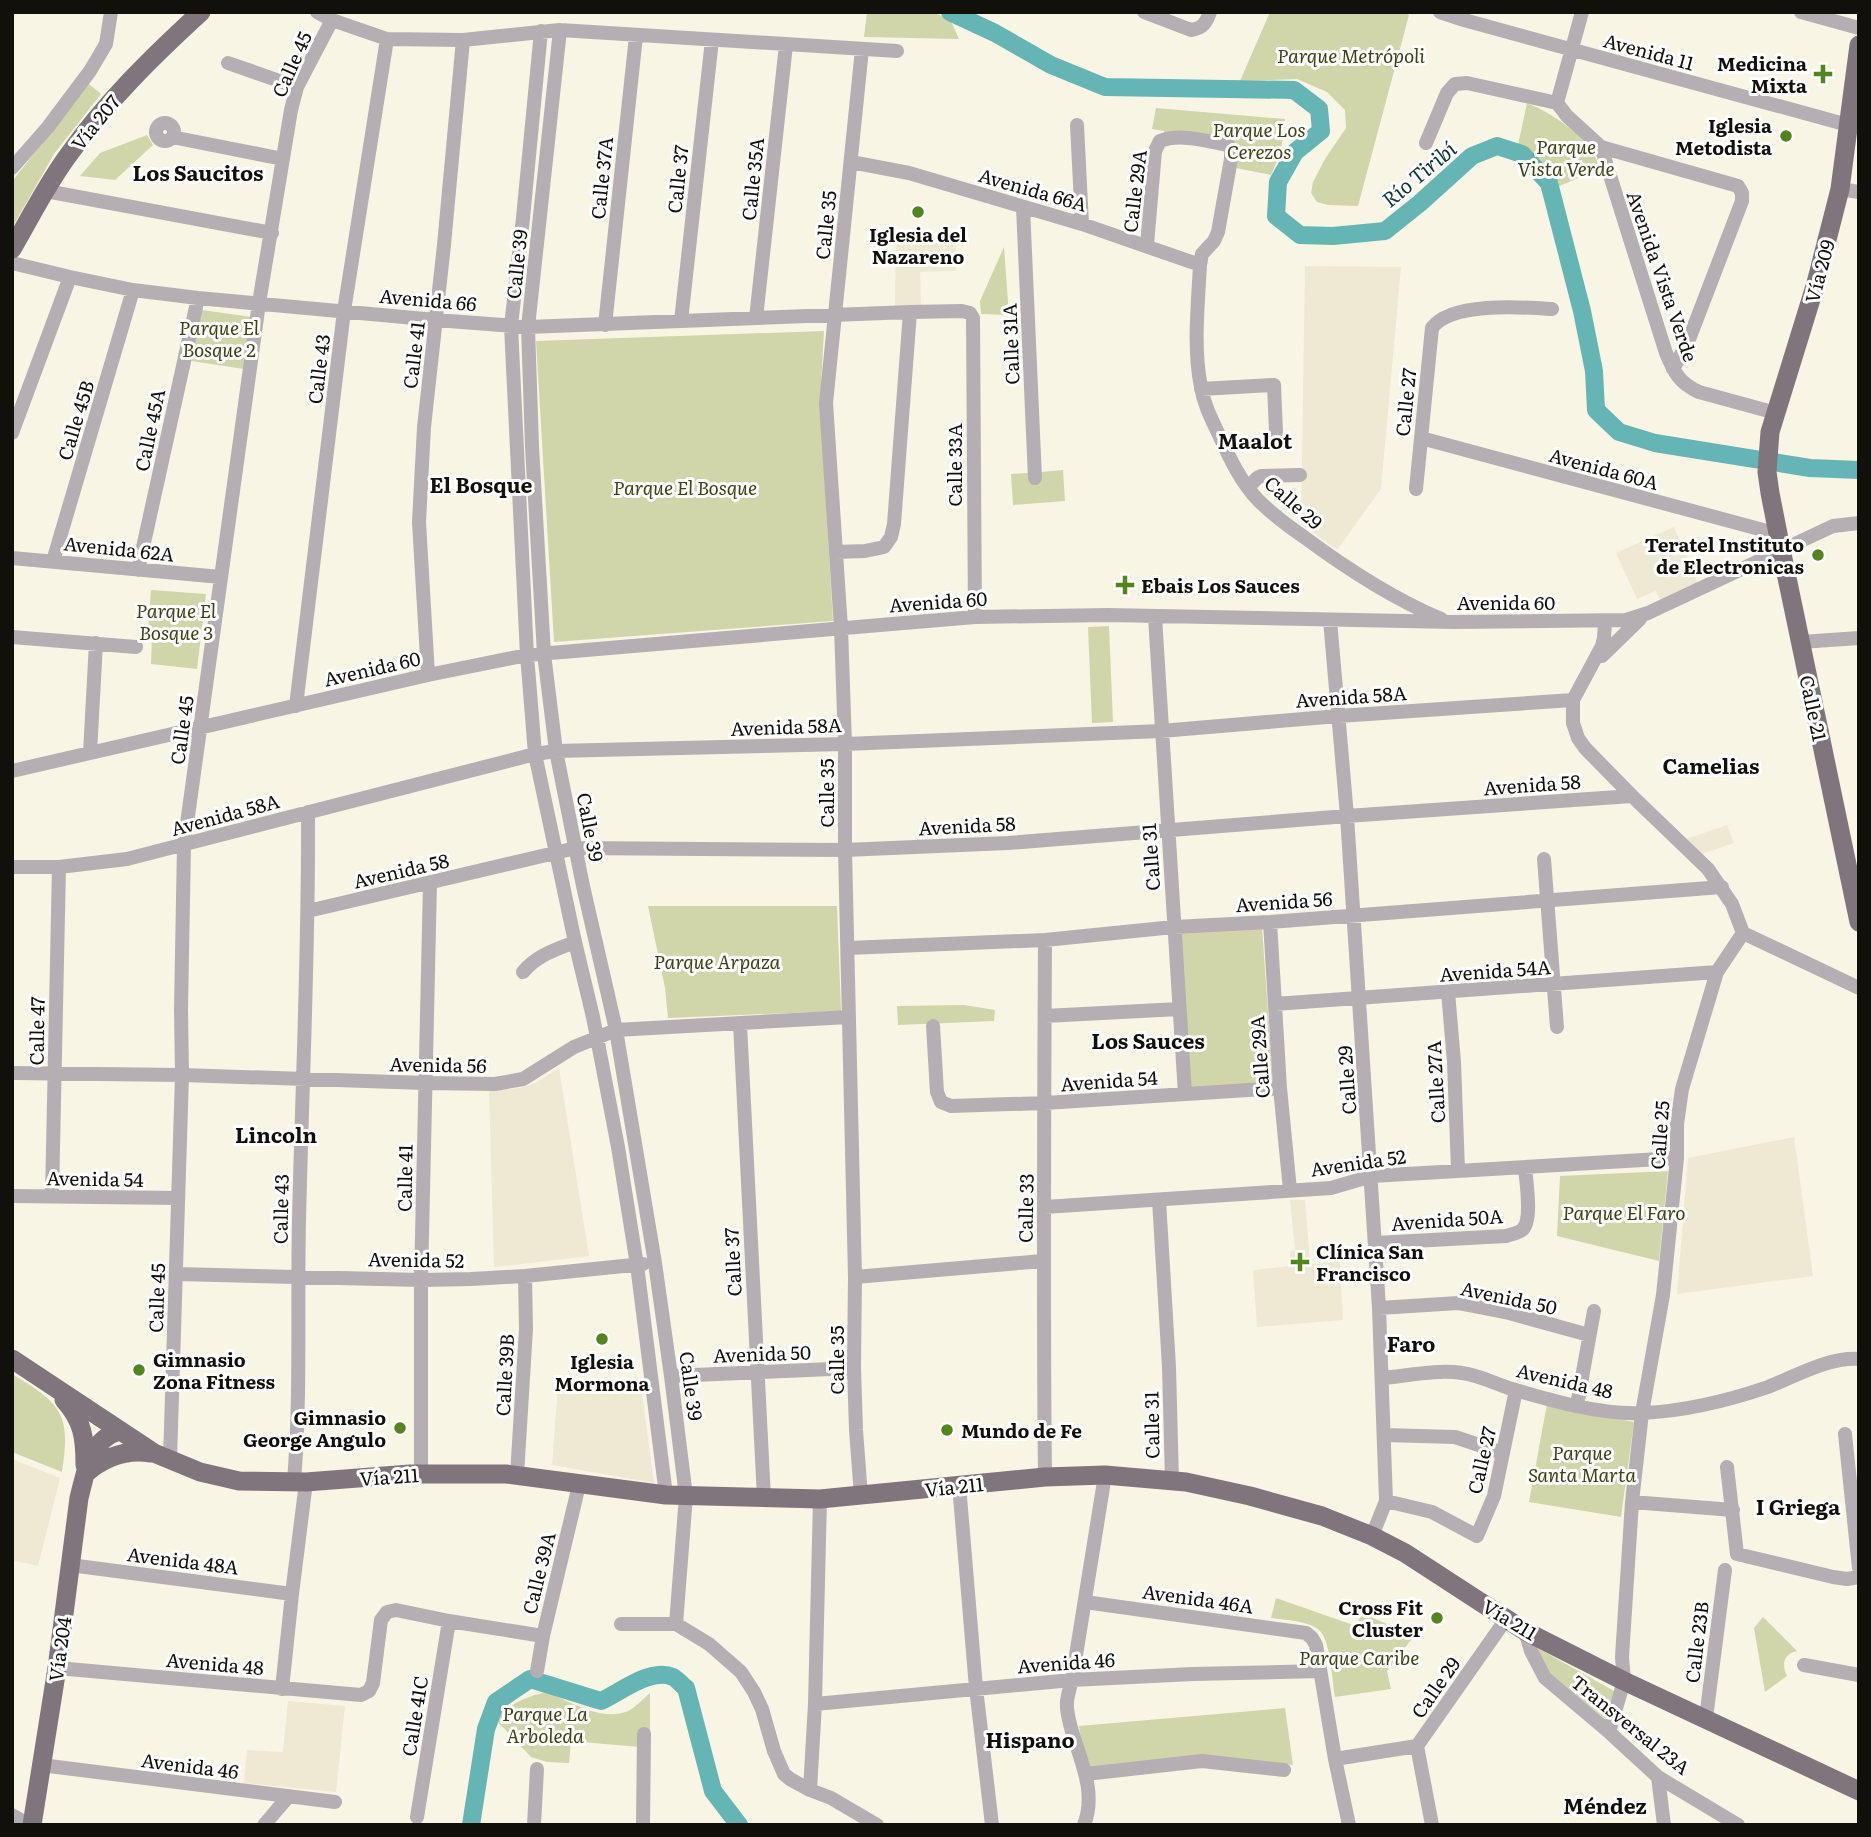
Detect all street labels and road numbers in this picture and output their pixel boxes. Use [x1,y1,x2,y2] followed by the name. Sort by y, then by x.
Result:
[1601,25,1698,77] street label: Avenida 11
[264,26,318,102] street label: Calle 45
[64,88,126,156] street label: Vía 207
[583,135,619,221] street label: Calle 37A
[734,136,770,222] street label: Calle 35A
[659,143,695,215] street label: Calle 37
[1115,148,1153,234] street label: Calle 29A
[975,160,1091,218] street label: Avenida 66A
[1621,187,1705,365] street label: Avenida Vista Verde
[807,189,843,261] street label: Calle 35
[498,228,534,300] street label: Calle 39
[1797,236,1841,306] street label: Vía 209
[378,281,478,317] street label: Avenida 66
[995,303,1025,385] street label: Calle 31A
[395,319,431,390] street label: Calle 41
[300,332,336,406] street label: Calle 43
[1387,366,1423,438] street label: Calle 27
[50,377,100,463] street label: Calle 45B
[127,386,171,474] street label: Calle 45A
[940,423,968,507] street label: Calle 33A
[1546,440,1662,496] street label: Avenida 60A
[1259,469,1329,535] street label: Calle 29
[62,528,176,568] street label: Avenida 62A
[888,584,988,618] street label: Avenida 60
[1457,588,1555,616] street label: Avenida 60
[321,643,423,693] street label: Avenida 60
[1793,672,1835,744] street label: Calle 21
[1294,678,1408,714] street label: Avenida 58A
[162,693,200,766] street label: Calle 45
[730,710,842,742] street label: Avenida 58A
[812,758,840,828] street label: Calle 35
[1482,767,1582,801] street label: Avenida 58
[168,786,282,842] street label: Avenida 58A
[571,790,611,864] street label: Calle 39
[918,808,1016,842] street label: Avenida 58
[1134,822,1166,892] street label: Calle 31
[350,845,452,895] street label: Avenida 58
[1235,884,1333,918] street label: Avenida 56
[1438,952,1552,988] street label: Avenida 54A
[21,996,51,1066] street label: Calle 47
[1242,1015,1276,1099] street label: Calle 29A
[1419,1040,1451,1124] street label: Calle 27A
[1330,1044,1362,1115] street label: Calle 29
[389,1049,487,1079] street label: Avenida 56
[1059,1063,1159,1097] street label: Avenida 54
[1643,1099,1675,1170] street label: Calle 25
[1308,1141,1408,1183] street label: Avenida 52
[389,1144,419,1212] street label: Calle 41
[46,1163,144,1193] street label: Avenida 54
[1010,1173,1040,1243] street label: Calle 33
[265,1174,295,1244] street label: Calle 43
[1390,1201,1504,1237] street label: Avenida 50A
[716,1227,748,1297] street label: Calle 37
[368,1244,464,1274] street label: Avenida 52
[141,1262,171,1333] street label: Calle 45
[1458,1273,1560,1321] street label: Avenida 50
[822,1325,850,1395] street label: Calle 35
[488,1333,520,1417] street label: Calle 39B
[713,1337,811,1369] street label: Avenida 50
[673,1350,711,1423] street label: Calle 39
[1514,1355,1616,1405] street label: Avenida 48
[1136,1391,1166,1459] street label: Calle 31
[1460,1423,1502,1497] street label: Calle 27
[358,1460,420,1492] street label: Vía 211
[923,1469,985,1503] street label: Vía 211
[514,1529,562,1617] street label: Calle 39A
[126,1539,240,1581] street label: Avenida 48A
[1141,1576,1255,1620] street label: Avenida 46A
[1477,1592,1543,1646] street label: Vía 211
[1677,1600,1715,1684] street label: Calle 23B
[41,1614,77,1683] street label: Vía 204
[165,1645,265,1681] street label: Avenida 48
[1016,1645,1116,1679] street label: Avenida 46
[1404,1651,1466,1723] street label: Calle 29
[1566,1667,1696,1781] street label: Transversal 23A
[394,1674,434,1758] street label: Calle 41C
[140,1745,240,1785] street label: Avenida 46

